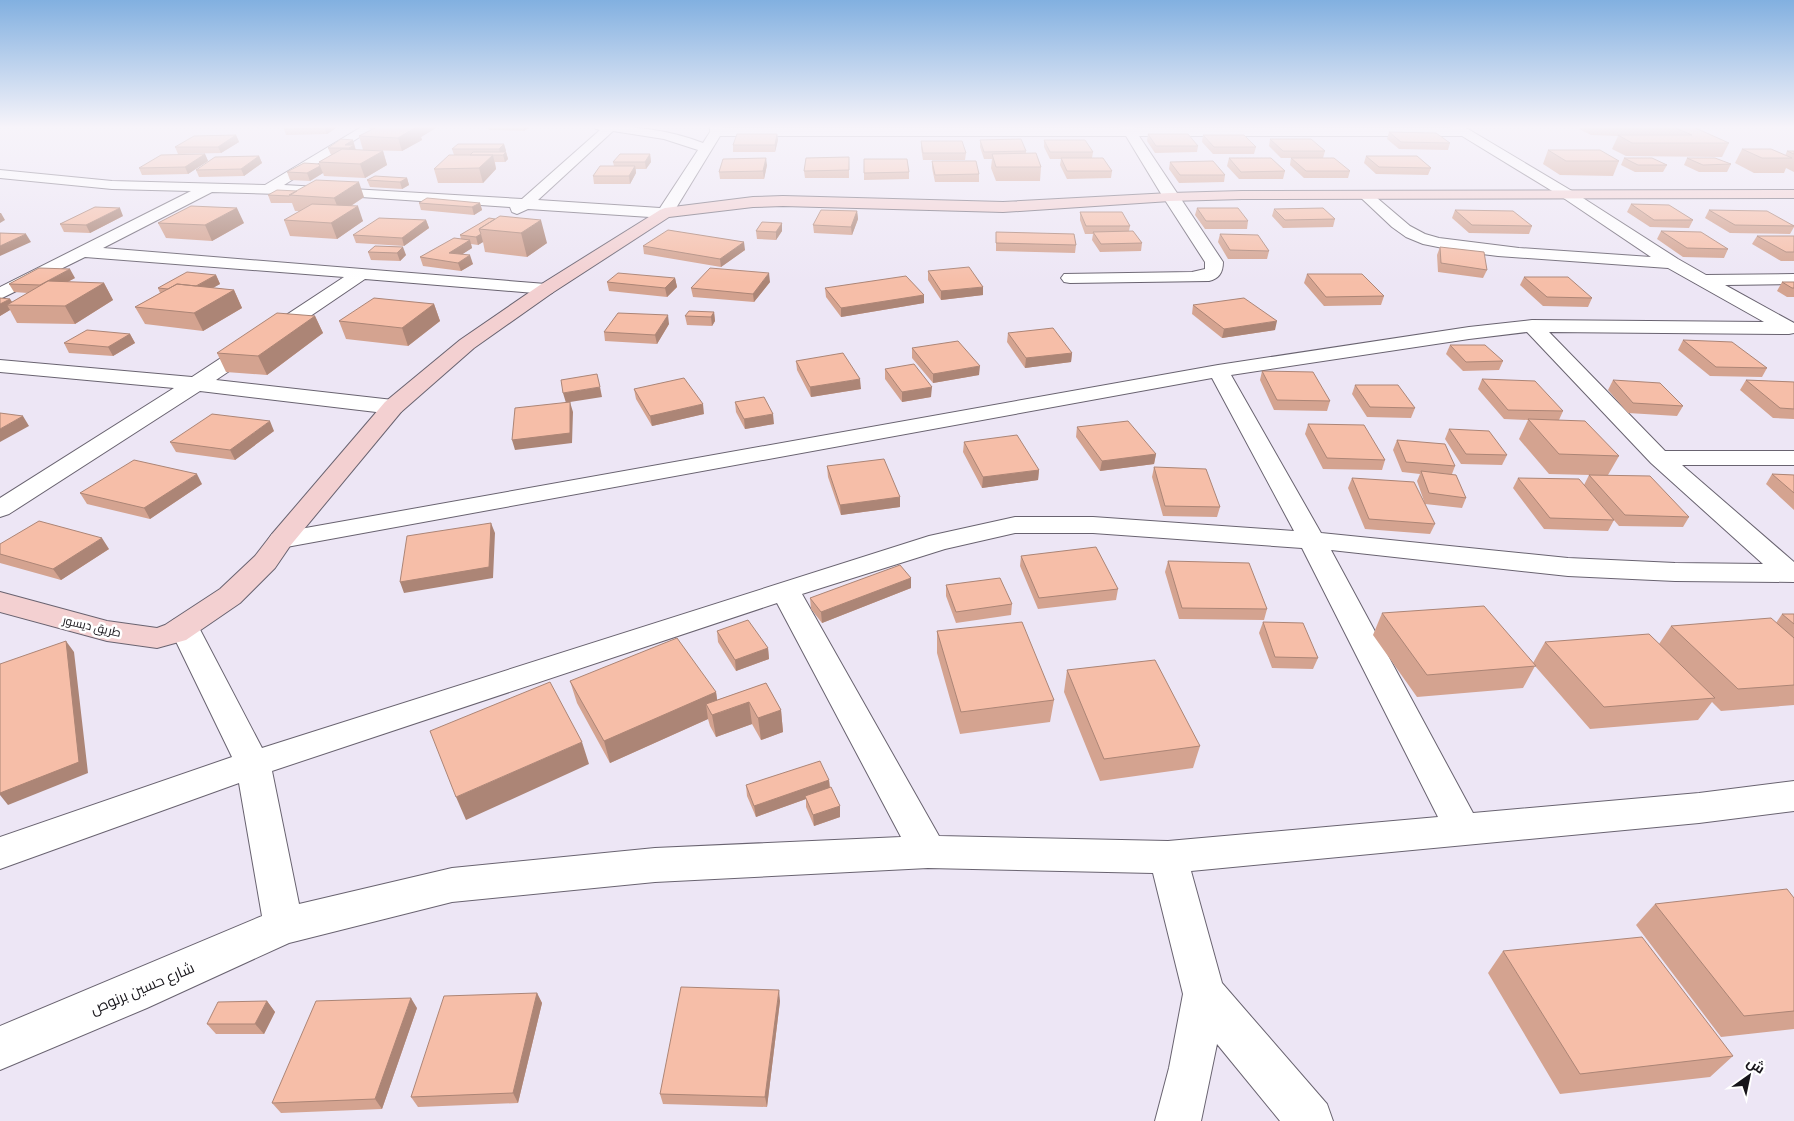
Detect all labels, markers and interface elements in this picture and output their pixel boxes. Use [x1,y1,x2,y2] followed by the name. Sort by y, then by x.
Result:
[60,612,123,640] street label: طريق ديسور
[87,958,198,1020] street label: شارع حسين برنوص
[1724,1051,1774,1101] north arrow
[1744,1053,1769,1078] text: ش

